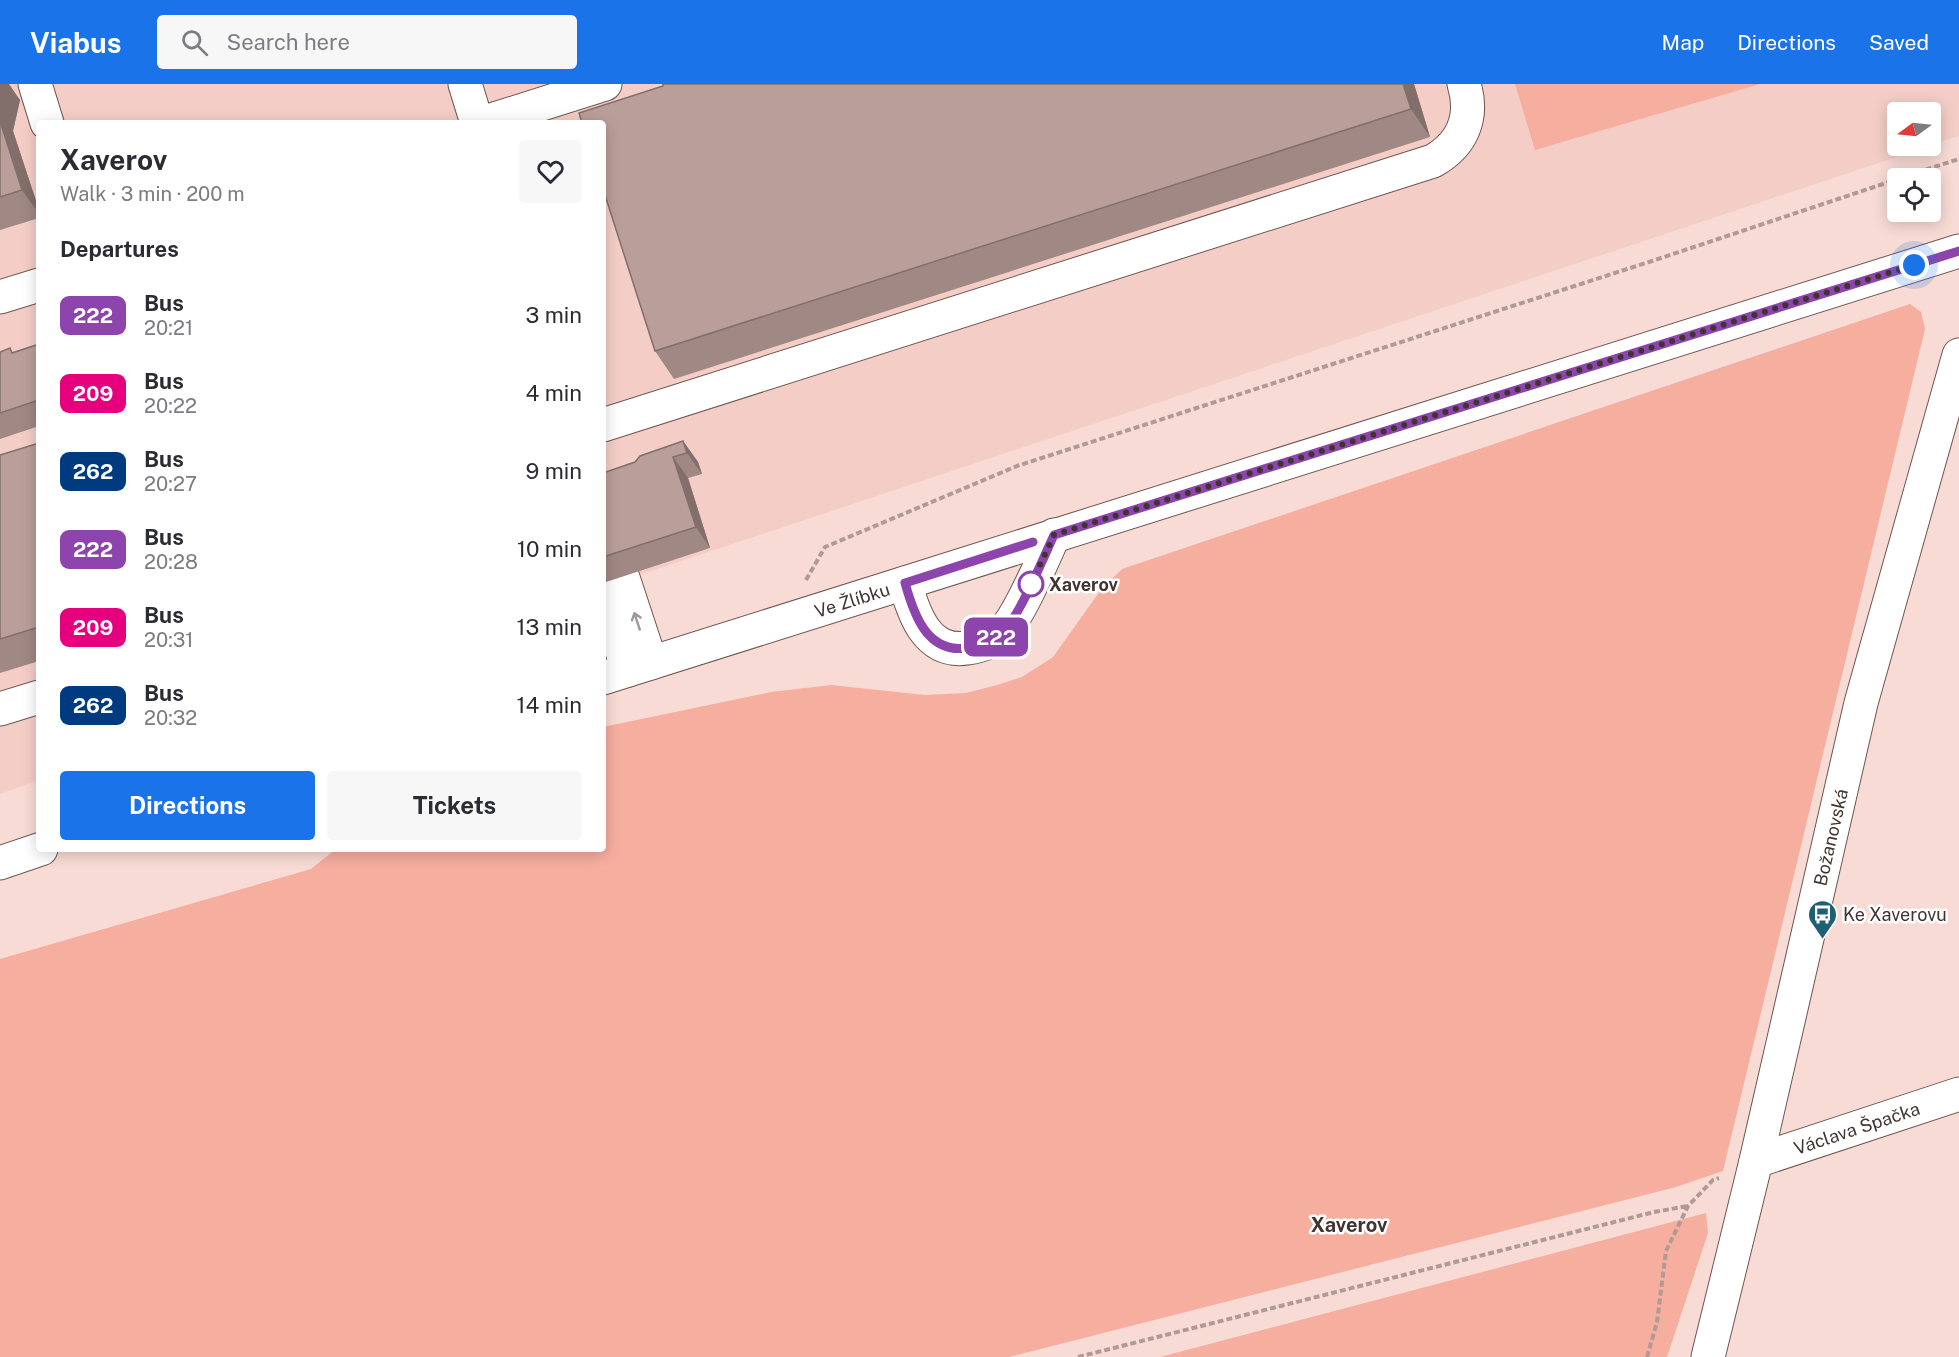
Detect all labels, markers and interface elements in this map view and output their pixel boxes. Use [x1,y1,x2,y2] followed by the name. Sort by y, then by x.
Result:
[157,15,577,69] search box
[30,26,121,59] text: Viabus
[178,26,211,59] icon: search
[226,29,350,55] text: Search here
[1662,30,1704,55] text: Map
[1737,30,1836,55] text: Directions
[1869,30,1929,55] text: Saved
[1887,102,1941,156] north arrow
[1887,102,1941,222] map controls
[519,140,582,203] button: heart
[60,143,167,176] text: Xaverov
[1887,168,1941,222] button: locate
[60,182,245,206] text: Walk · 3 min · 200 m
[60,236,179,262] text: Departures
[1899,250,1929,280] your location
[144,290,184,316] text: Bus
[525,302,582,328] text: 3 min
[73,303,113,328] text: 222
[144,316,193,340] text: 20:21
[144,368,184,394] text: Bus
[526,380,582,406] text: 4 min
[73,381,113,406] text: 209
[144,394,197,418] text: 20:22
[144,446,184,472] text: Bus
[526,458,582,484] text: 9 min
[73,459,113,484] text: 262
[144,472,197,496] text: 20:27
[144,524,184,550] text: Bus
[517,536,582,562] text: 10 min
[73,537,113,562] text: 222
[144,550,198,574] text: 20:28
[1018,571,1044,597] marker: Xaverov
[1049,574,1119,595] place label: Xaverov
[812,578,892,621] street label: Ve Žlíbku
[144,602,184,628] text: Bus
[631,612,642,631] one-way arrow
[517,614,582,640] text: 13 min
[73,615,113,640] text: 209
[962,618,1030,656] line badge: 222
[976,625,1016,650] text: 222
[144,628,193,652] text: 20:31
[144,680,184,706] text: Bus
[517,692,582,718] text: 14 min
[73,693,113,718] text: 262
[144,706,197,730] text: 20:32
[60,771,315,840] button: Directions
[327,771,582,840] button: Tickets
[1809,787,1852,888] street label: Božanovská
[1806,898,1838,940] bus stop icon: Ke Xaverovu
[1843,904,1947,925] place label: Ke Xaverovu
[1791,1097,1922,1158] street label: Václava Špačka
[1311,1213,1388,1237] district label: Xaverov

